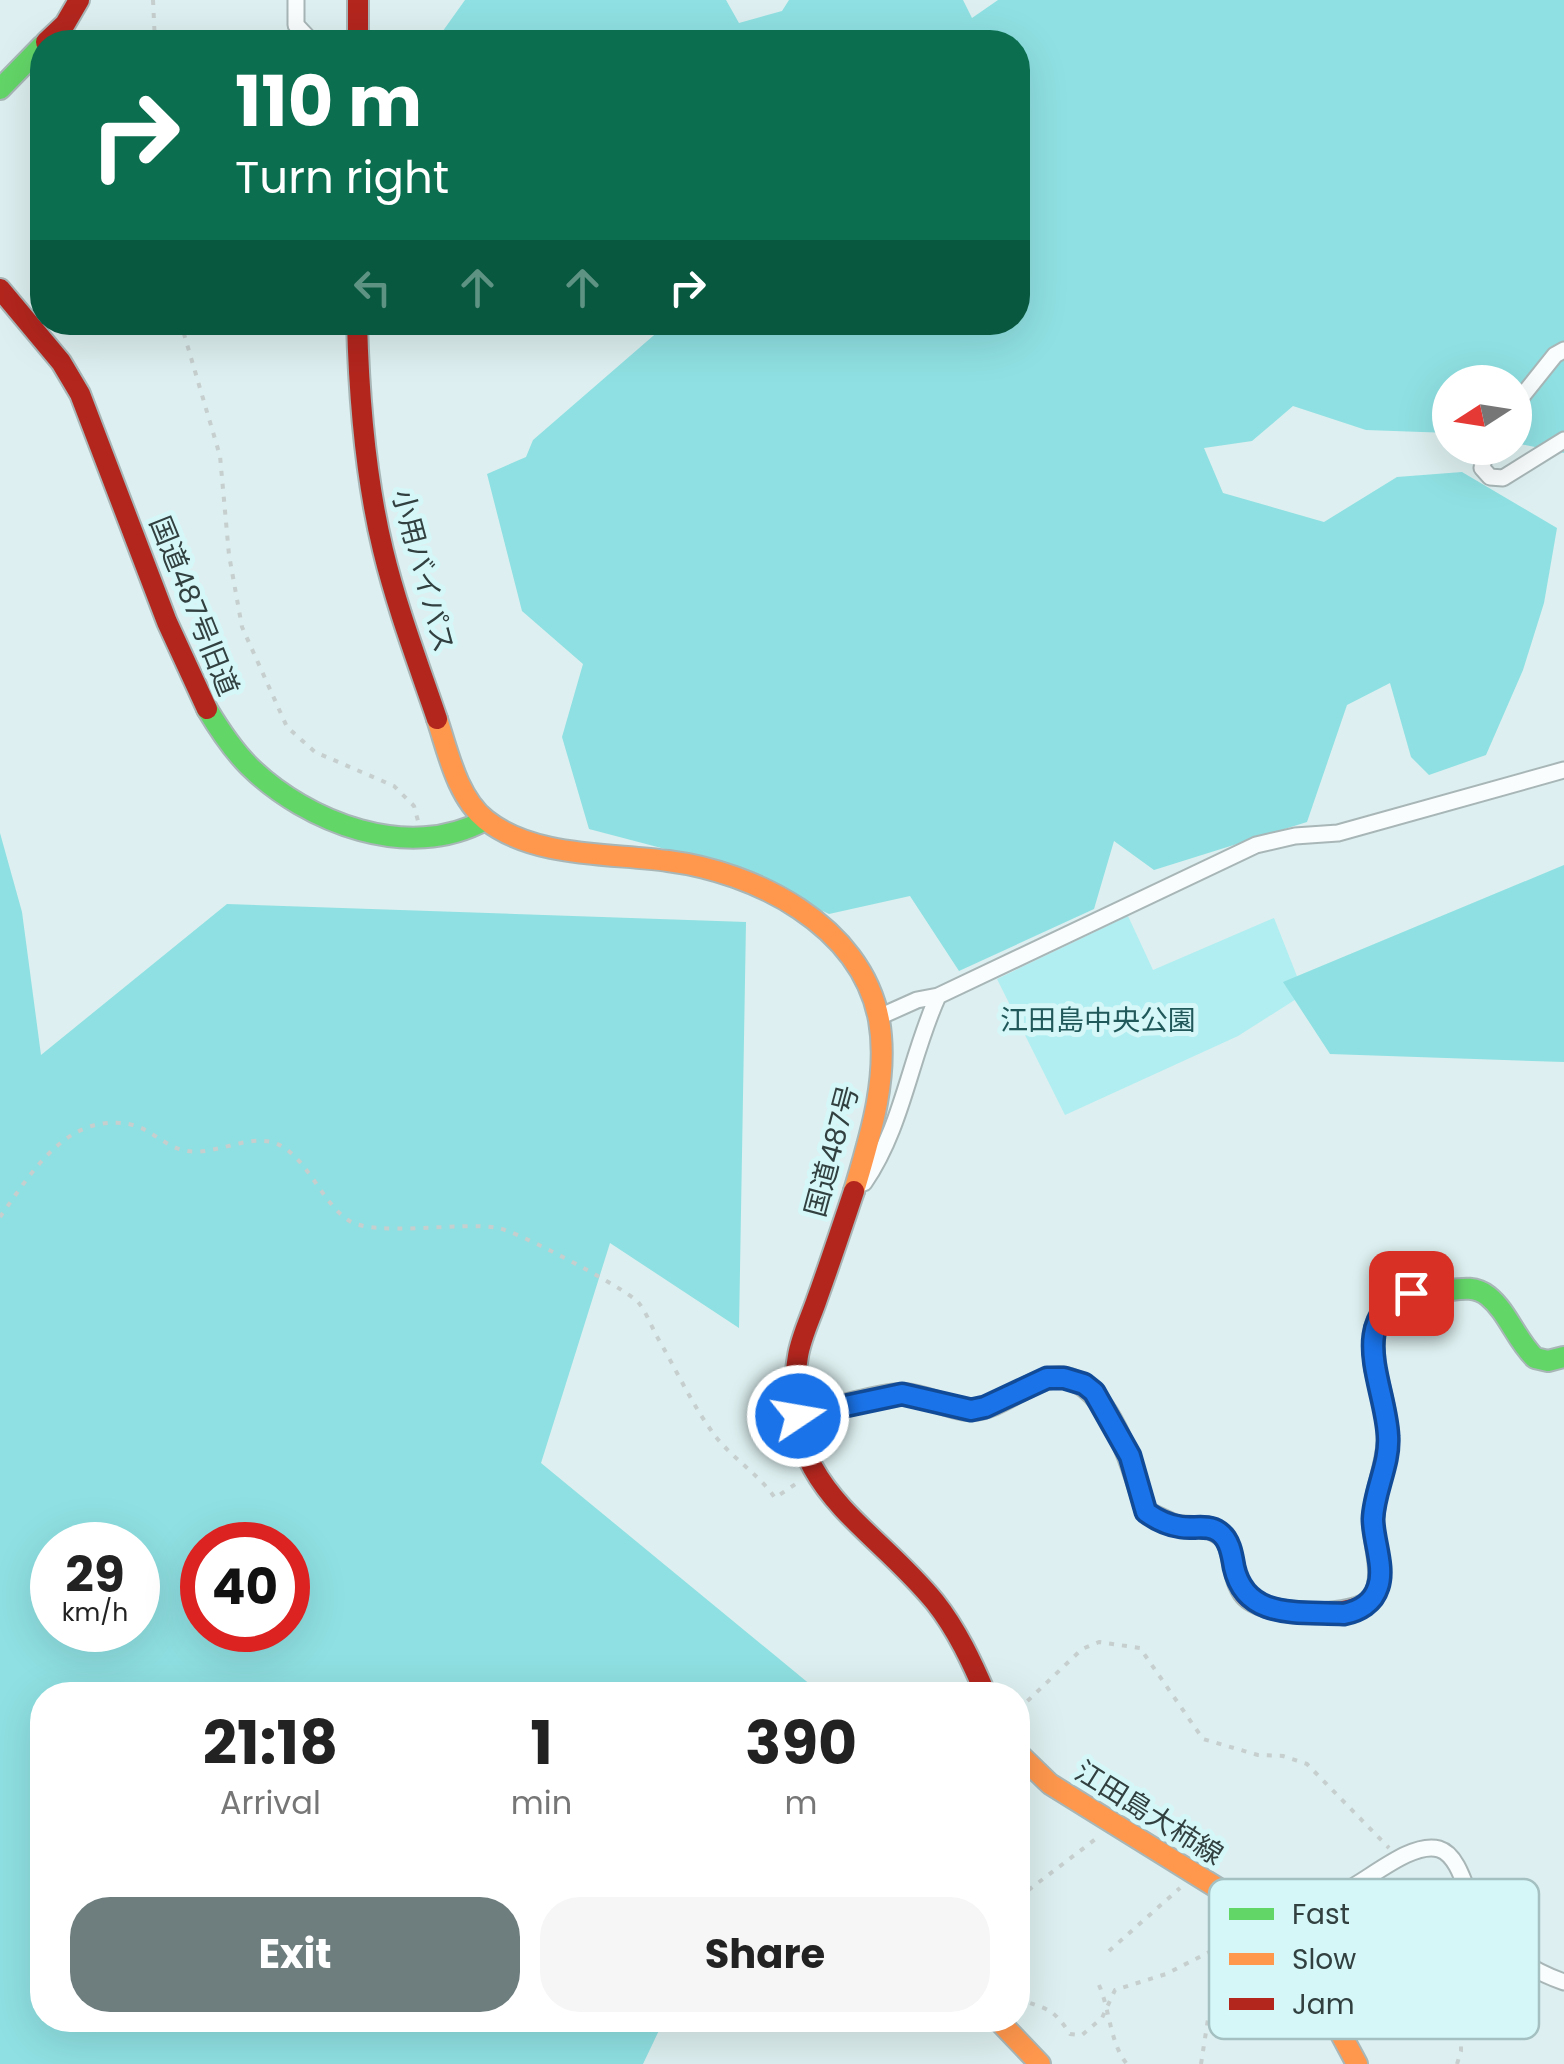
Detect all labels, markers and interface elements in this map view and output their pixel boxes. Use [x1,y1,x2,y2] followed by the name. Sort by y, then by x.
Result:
[235,52,422,151] text: 110 m
[70,70,200,200] icon: right
[235,146,449,209] text: Turn right
[345,260,400,315] icon: left
[450,260,505,315] icon: ahead
[555,260,610,315] icon: ahead
[660,260,715,315] icon: right
[1432,365,1532,465] north arrow
[1432,365,1532,465] map controls
[382,485,464,657] street label: 小用バイパス
[140,510,248,702] street label: 国道487号旧道
[1000,1001,1196,1040] park label: 江田島中央公園
[796,1081,868,1221] street label: 国道487号
[1369,1251,1454,1336] pin
[1384,1266,1439,1321] icon: arrive
[746,1364,850,1468] position arrow
[180,1522,310,1652] speed limit sign: 40
[65,1539,125,1610] text: 29
[62,1595,128,1630] text: km/h
[203,1701,338,1785] text: 21:18
[530,1701,553,1785] text: 1
[745,1701,857,1785] text: 390
[1067,1752,1231,1874] street label: 江田島大柿線
[220,1780,321,1825] text: Arrival
[511,1780,572,1825] text: min
[785,1780,818,1825] text: m
[1209,1879,1539,2039] legend
[1292,1895,1350,1934] text: Fast
[70,1897,520,2012] button: Exit
[540,1897,990,2012] button: Share
[1292,1940,1356,1979] text: Slow
[1292,1985,1355,2024] text: Jam

